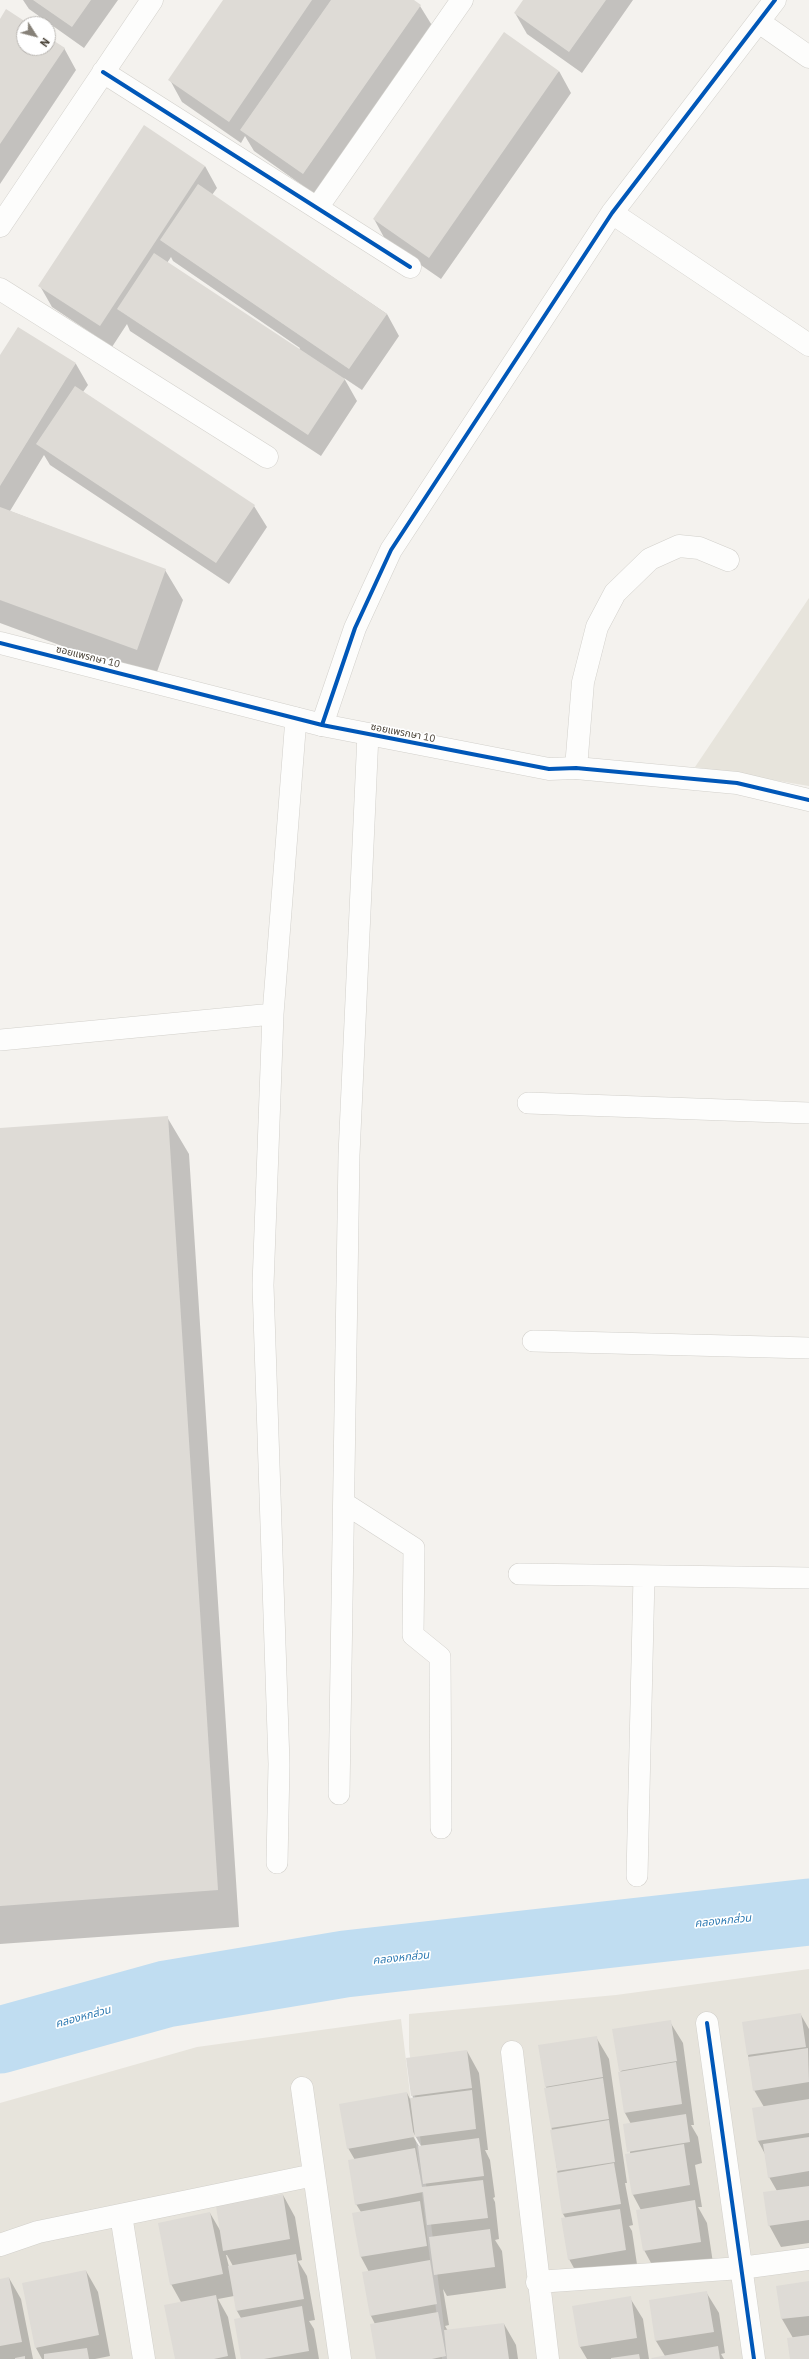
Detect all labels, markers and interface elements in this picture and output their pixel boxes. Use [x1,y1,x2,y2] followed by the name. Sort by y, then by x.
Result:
[16,16,56,56] north arrow
[37,35,53,50] text: N
[55,643,121,671] street label: ซอยแพรกษา 10
[370,721,436,745] street label: ซอยแพรกษา 10
[694,1911,752,1931] water label: คลองหกส่วน
[372,1948,430,1968] water label: คลองหกส่วน
[54,2003,112,2031] water label: คลองหกส่วน

